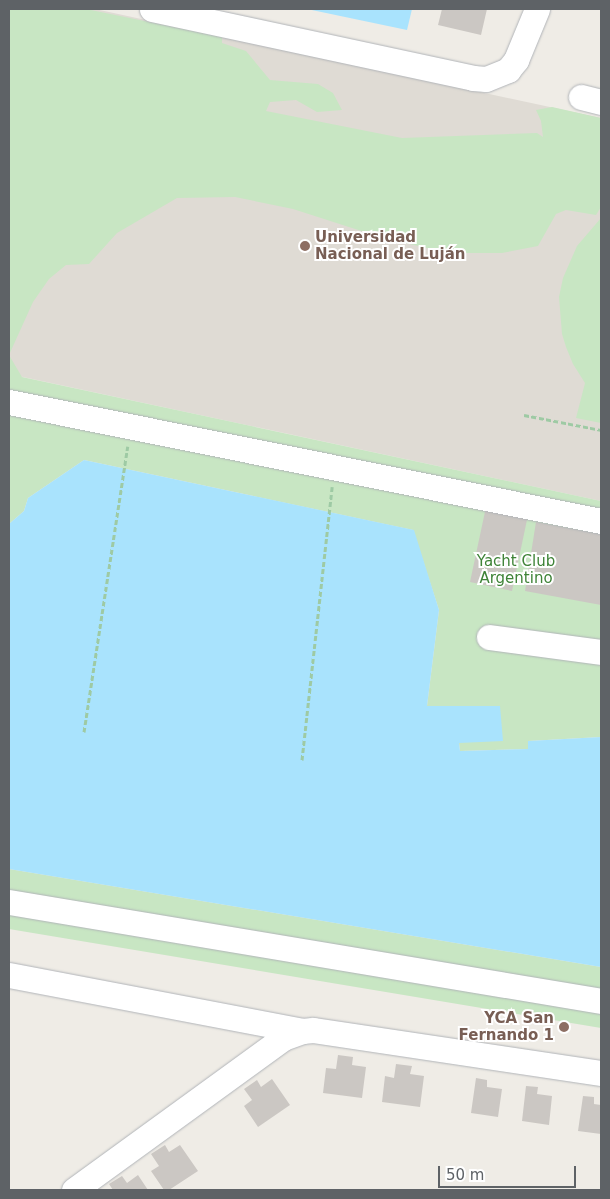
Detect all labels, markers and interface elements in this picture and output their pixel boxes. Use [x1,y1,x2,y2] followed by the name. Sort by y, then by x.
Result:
[315,228,465,263] place label: Universidad Nacional de Luján
[299,240,311,252] marker: Universidad Nacional de Luján
[477,552,555,587] park label: Yacht Club Argentino
[459,1009,554,1044] place label: YCA San Fernando 1
[558,1021,570,1033] marker: YCA San Fernando 1
[440,1156,578,1188] scale bar
[446,1166,484,1184] text: 50 m

